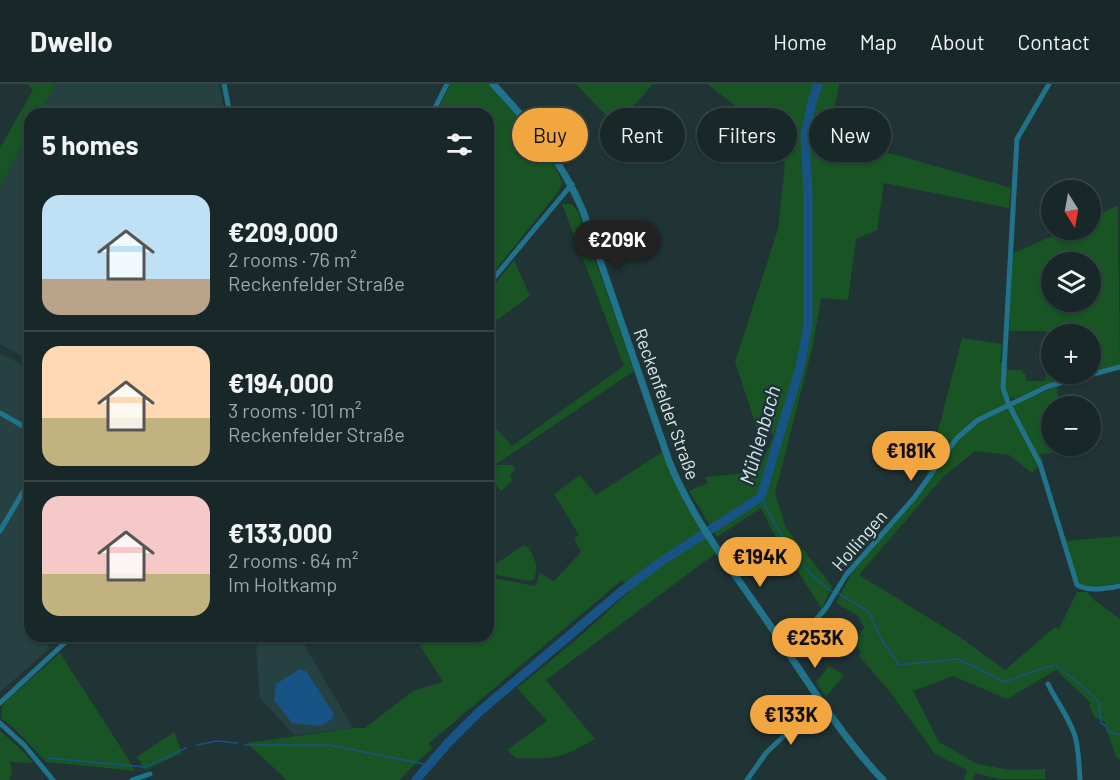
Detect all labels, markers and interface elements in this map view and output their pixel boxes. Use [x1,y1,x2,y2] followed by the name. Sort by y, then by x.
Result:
[30,24,113,58] text: Dwello
[773,29,827,54] text: Home
[860,29,897,54] text: Map
[930,29,985,54] text: About
[1018,29,1090,54] text: Contact
[512,108,588,162] chip: Buy
[600,108,685,162] chip: Rent
[697,108,797,162] chip: Filters
[809,108,891,162] chip: New
[443,128,476,161] icon: filters
[42,129,139,160] text: 5 homes
[1041,180,1101,240] north arrow
[1041,180,1101,456] map controls
[228,216,338,247] text: €209,000
[90,219,162,291] icon: home
[575,220,659,271] pin: €209K
[588,227,646,251] text: €209K
[228,247,357,271] text: 2 rooms · 76 m²
[1041,252,1101,312] button: layers
[228,271,405,295] text: Reckenfelder Straße
[1041,324,1101,384] button: +
[629,325,705,483] street label: Reckenfelder Straße
[228,367,334,398] text: €194,000
[90,370,162,442] icon: home
[733,383,785,487] water label: Mühlenbach
[1041,396,1101,456] button: −
[228,398,361,422] text: 3 rooms · 101 m²
[228,422,405,446] text: Reckenfelder Straße
[869,431,953,482] pin: €181K
[886,438,936,462] text: €181K
[827,505,891,575] street label: Hollingen
[228,517,332,548] text: €133,000
[90,520,162,592] icon: home
[718,537,802,588] pin: €194K
[733,544,788,568] text: €194K
[228,548,358,572] text: 2 rooms · 64 m²
[228,572,337,596] text: Im Holtkamp
[773,618,857,669] pin: €253K
[786,625,844,649] text: €253K
[749,695,833,746] pin: €133K
[764,702,818,726] text: €133K

